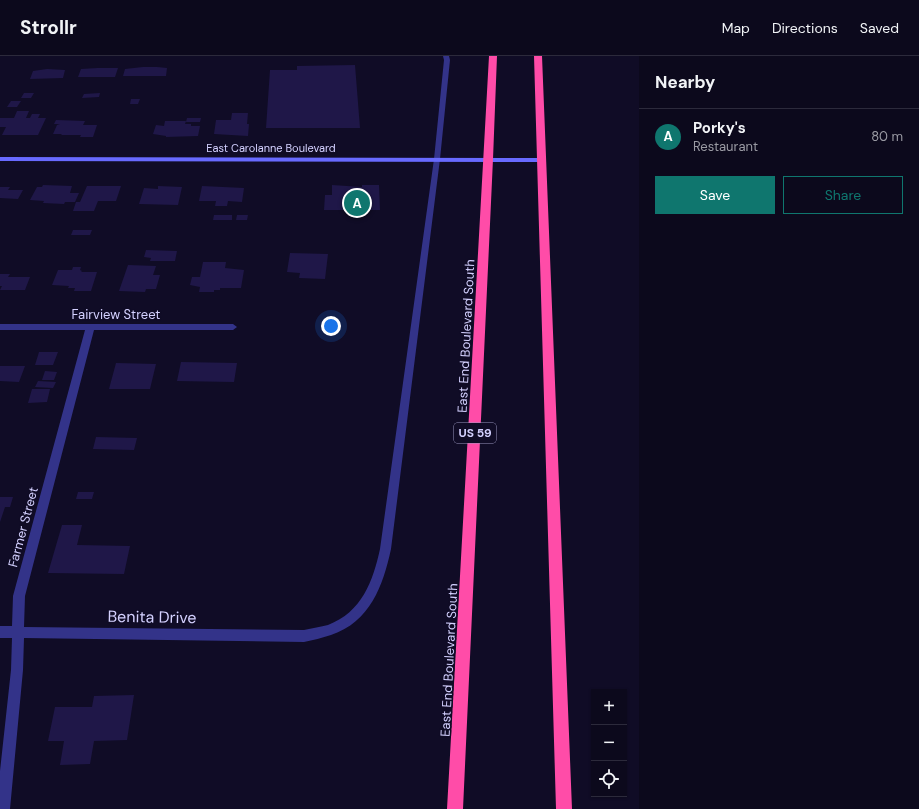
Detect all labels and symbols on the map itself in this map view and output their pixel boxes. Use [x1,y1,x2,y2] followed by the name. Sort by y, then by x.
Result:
[206,141,336,155] street label: East Carolanne Boulevard
[344,188,370,218] pin: A
[453,259,479,413] street label: East End Boulevard South
[72,306,160,323] street label: Fairview Street
[321,316,341,336] your location
[454,423,496,443] road number: US 59
[4,485,42,569] street label: Farmer Street
[436,583,462,737] street label: East End Boulevard South
[107,606,197,628] street label: Benita Drive

